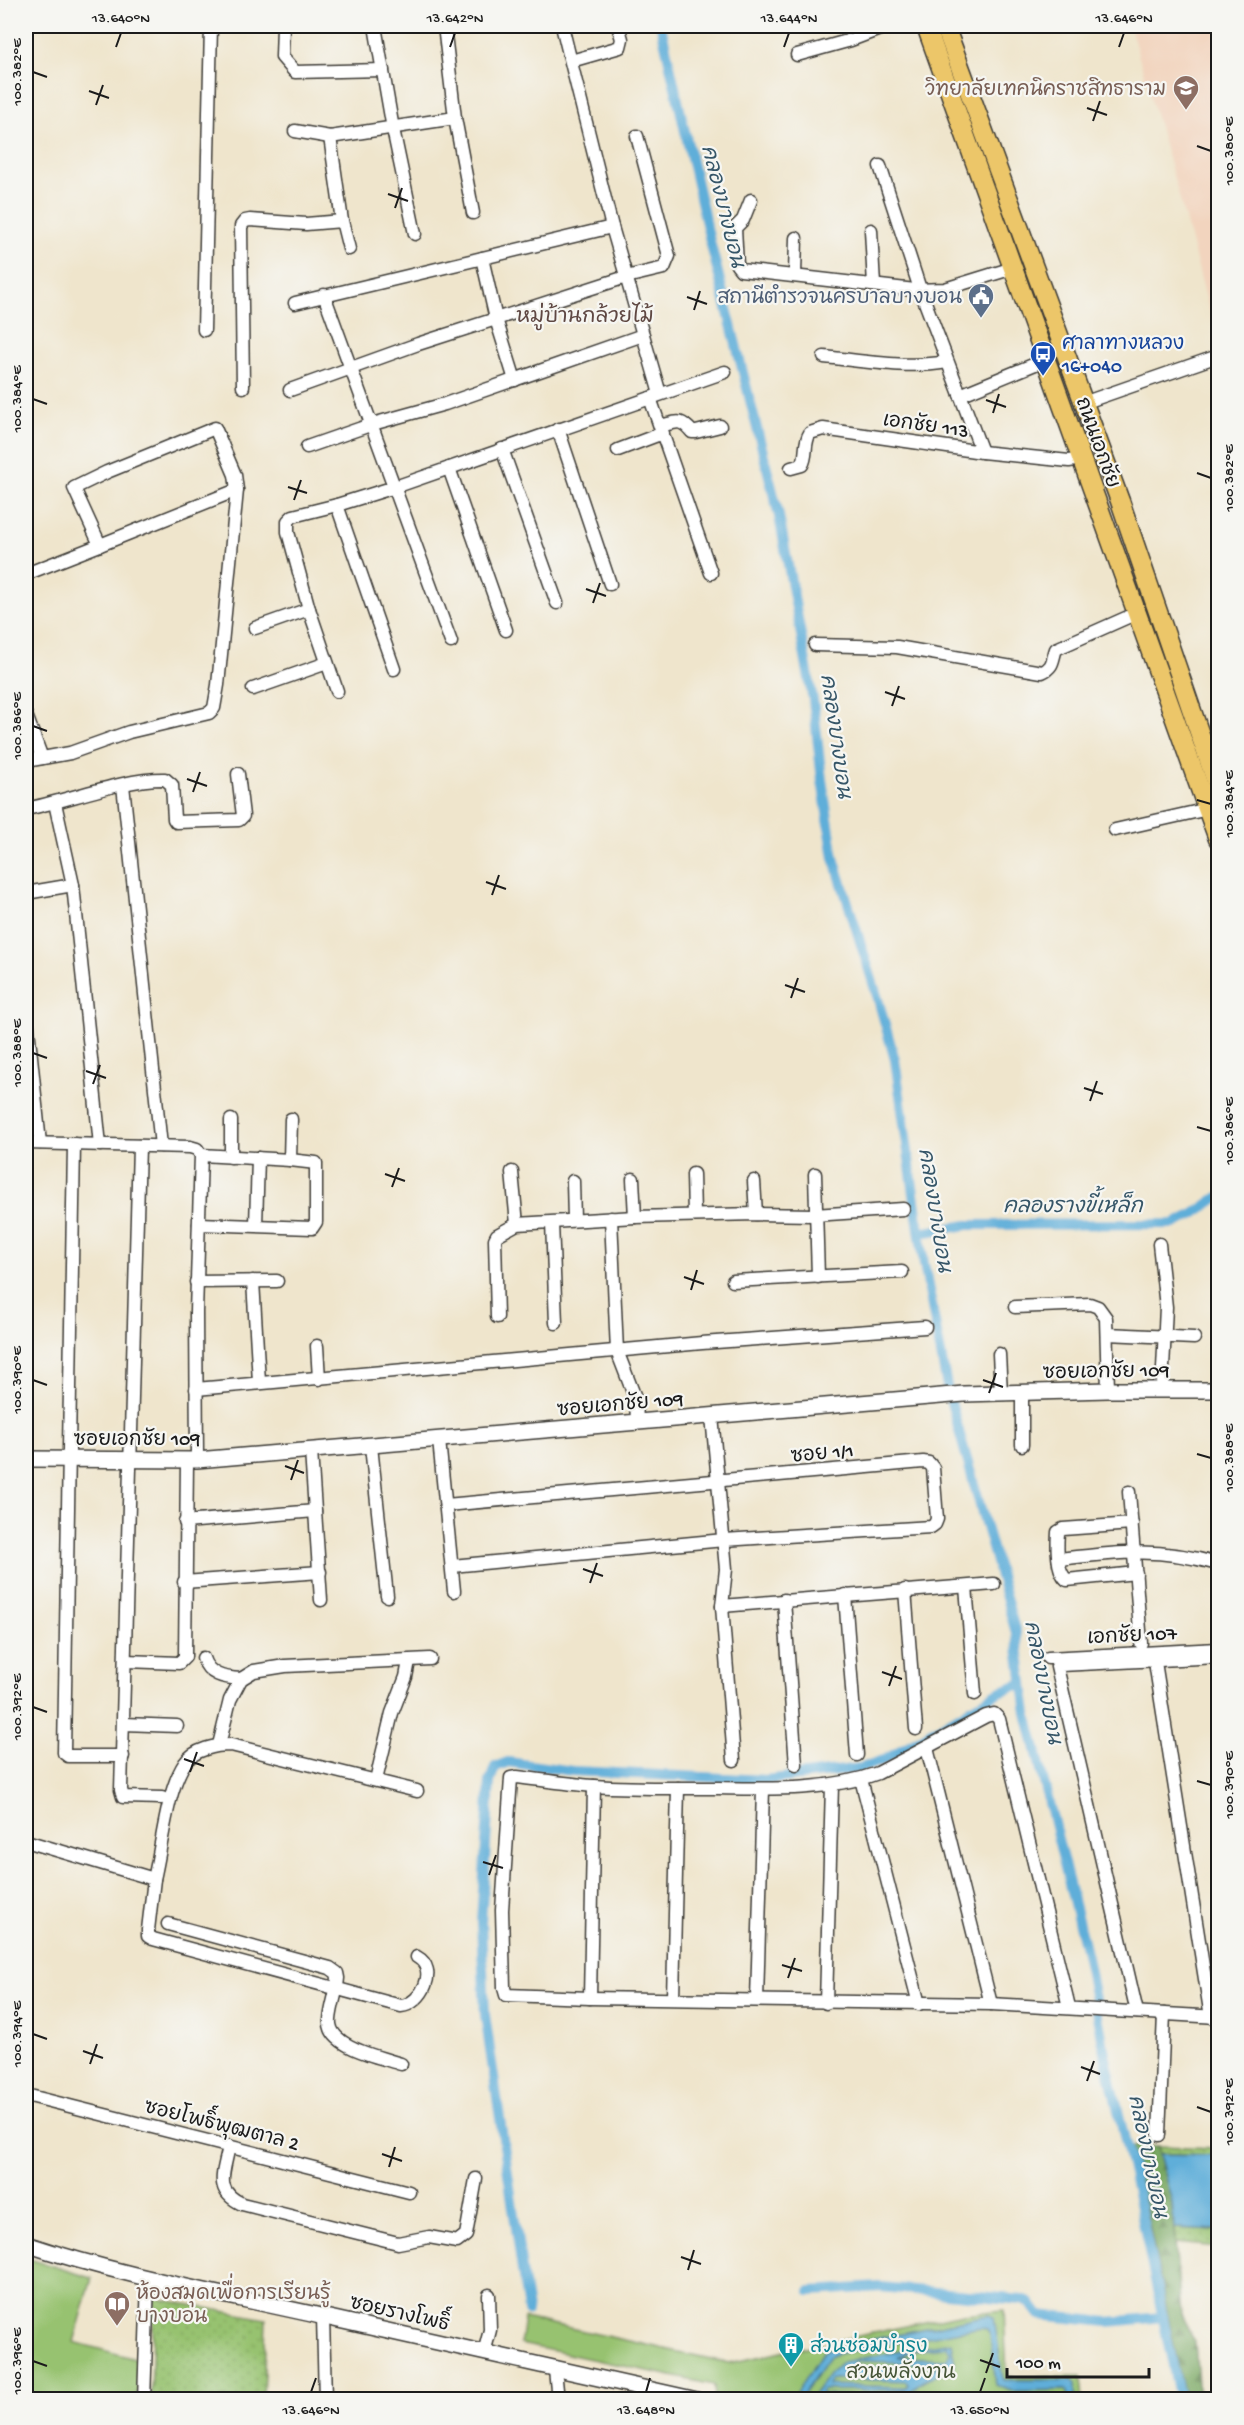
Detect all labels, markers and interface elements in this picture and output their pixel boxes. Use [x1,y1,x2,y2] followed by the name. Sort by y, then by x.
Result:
[91,10,150,28] text: 13.640°N
[425,10,484,28] text: 13.642°N
[760,10,818,28] text: 13.644°N
[1094,10,1153,28] text: 13.646°N
[9,38,27,107] text: 100.382°E
[1171,73,1201,111] school or university icon: วิทยาลัยเทคนิคราชสิทธาราม
[925,76,1166,103] place label: วิทยาลัยเทคนิคราชสิทธาราม
[1221,116,1239,186] text: 100.380°E
[693,143,748,271] water label: คลองบางบอน
[966,281,996,319] public building icon: สถานีตำรวจนครบาลบางบอน
[718,283,962,311] place label: สถานีตำรวจนครบาลบางบอน
[516,302,654,331] district label: หมู่บ้านกล้วยไม้
[1061,334,1184,380] place label: ศาลาทางหลวง 16+040
[1028,339,1058,377] bus stop icon: ศาลาทางหลวง 16+040
[9,365,27,434] text: 100.384°E
[1069,394,1126,492] street label: ถนนเอกชัย
[881,407,970,445] street label: เอกชัย 113
[1221,444,1239,513] text: 100.382°E
[812,673,855,801] water label: คลองบางบอน
[9,692,27,761] text: 100.386°E
[1221,770,1239,839] text: 100.384°E
[9,1018,27,1088] text: 100.388°E
[1221,1097,1239,1166] text: 100.386°E
[910,1147,955,1275] water label: คลองบางบอน
[1003,1185,1144,1221] water label: คลองรางขี้เหล็ก
[9,1345,27,1415] text: 100.390°E
[1042,1358,1170,1386] street label: ซอยเอกชัย 109
[556,1387,684,1423] street label: ซอยเอกชัย 109
[1221,1423,1239,1493] text: 100.388°E
[74,1427,200,1453] street label: ซอยเอกชัย 109
[790,1441,855,1470] street label: ซอย 1/1
[1016,1619,1065,1747] water label: คลองบางบอน
[1087,1621,1178,1651] street label: เอกชัย 107
[9,1673,27,1741] text: 100.392°E
[1221,1750,1239,1820] text: 100.390°E
[9,2000,27,2068] text: 100.394°E
[1221,2078,1239,2146] text: 100.392°E
[141,2087,304,2159] street label: ซอยโพธิ์พุฒตาล 2
[1120,2093,1171,2221] water label: คลองบางบอน
[136,2273,331,2330] place label: ห้องสมุดเพื่อการเรียนรู้ บางบอน
[347,2283,454,2338] street label: ซอยรางโพธิ์
[102,2289,132,2327] library icon: ห้องสมุดเพื่อการเรียนรู้ บางบอน
[9,2327,27,2395] text: 100.396°E
[776,2330,806,2368] building icon: ส่วนซ่อมบำรุง
[810,2332,927,2361] place label: ส่วนซ่อมบำรุง
[1007,2341,1150,2379] scale bar
[1015,2354,1061,2375] text: 100 m
[846,2360,956,2386] park label: สวนพลังงาน
[281,2402,340,2420] text: 13.646°N
[616,2402,675,2420] text: 13.648°N
[949,2402,1010,2420] text: 13.650°N

